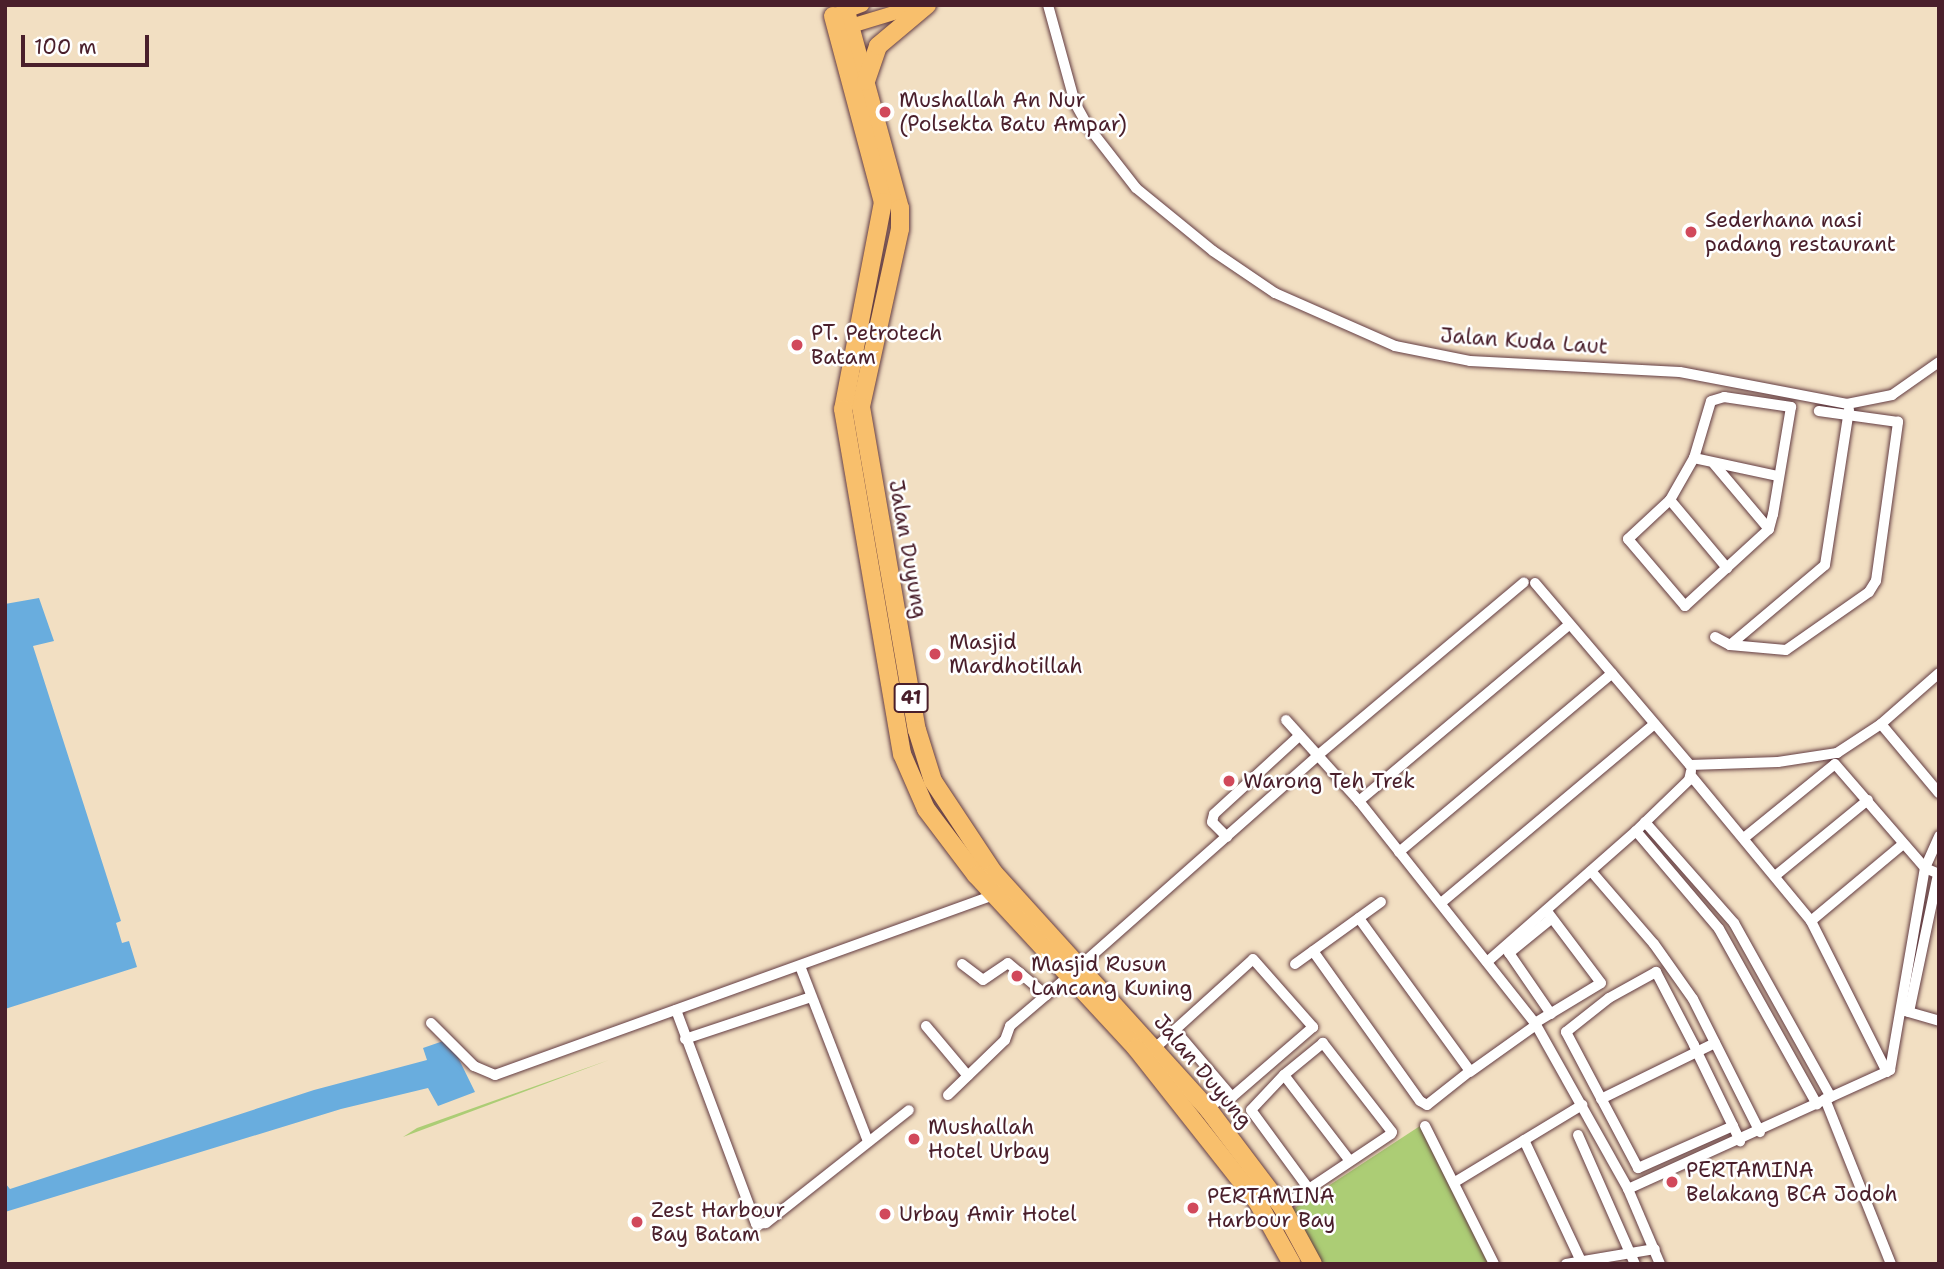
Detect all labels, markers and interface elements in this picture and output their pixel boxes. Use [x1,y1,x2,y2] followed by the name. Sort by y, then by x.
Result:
[24,21,152,65] scale bar
[34,33,97,61] text: 100 m
[899,87,1127,137] place label: Mushallah An Nur (Polsekta Batu Ampar)
[877,104,893,120] marker: Mushallah An Nur (Polsekta Batu Ampar)
[1705,207,1896,257] place label: Sederhana nasi padang restaurant
[1683,224,1699,240] marker: Sederhana nasi padang restaurant
[811,320,942,370] place label: PT. Petrotech Batam
[1439,323,1609,359] street label: Jalan Kuda Laut
[789,337,805,353] marker: PT. Petrotech Batam
[883,478,933,620] street label: Jalan Duyung
[949,629,1083,679] place label: Masjid Mardhotillah
[927,646,943,662] marker: Masjid Mardhotillah
[894,682,928,713] road number: 41
[1243,768,1415,794] place label: Warong Teh Trek
[1221,773,1237,789] marker: Warong Teh Trek
[1031,951,1192,1001] place label: Masjid Rusun Lancang Kuning
[1009,968,1025,984] marker: Masjid Rusun Lancang Kuning
[1148,1009,1258,1133] street label: Jalan Duyung
[928,1114,1050,1164] place label: Mushallah Hotel Urbay
[906,1131,922,1147] marker: Mushallah Hotel Urbay
[1686,1157,1898,1207] place label: PERTAMINA Belakang BCA Jodoh
[1664,1174,1680,1190] marker: PERTAMINA Belakang BCA Jodoh
[1207,1183,1335,1233] place label: PERTAMINA Harbour Bay
[651,1197,785,1247] place label: Zest Harbour Bay Batam
[1185,1200,1201,1216] marker: PERTAMINA Harbour Bay
[899,1201,1076,1227] place label: Urbay Amir Hotel
[877,1206,893,1222] marker: Urbay Amir Hotel
[629,1214,645,1230] marker: Zest Harbour Bay Batam

